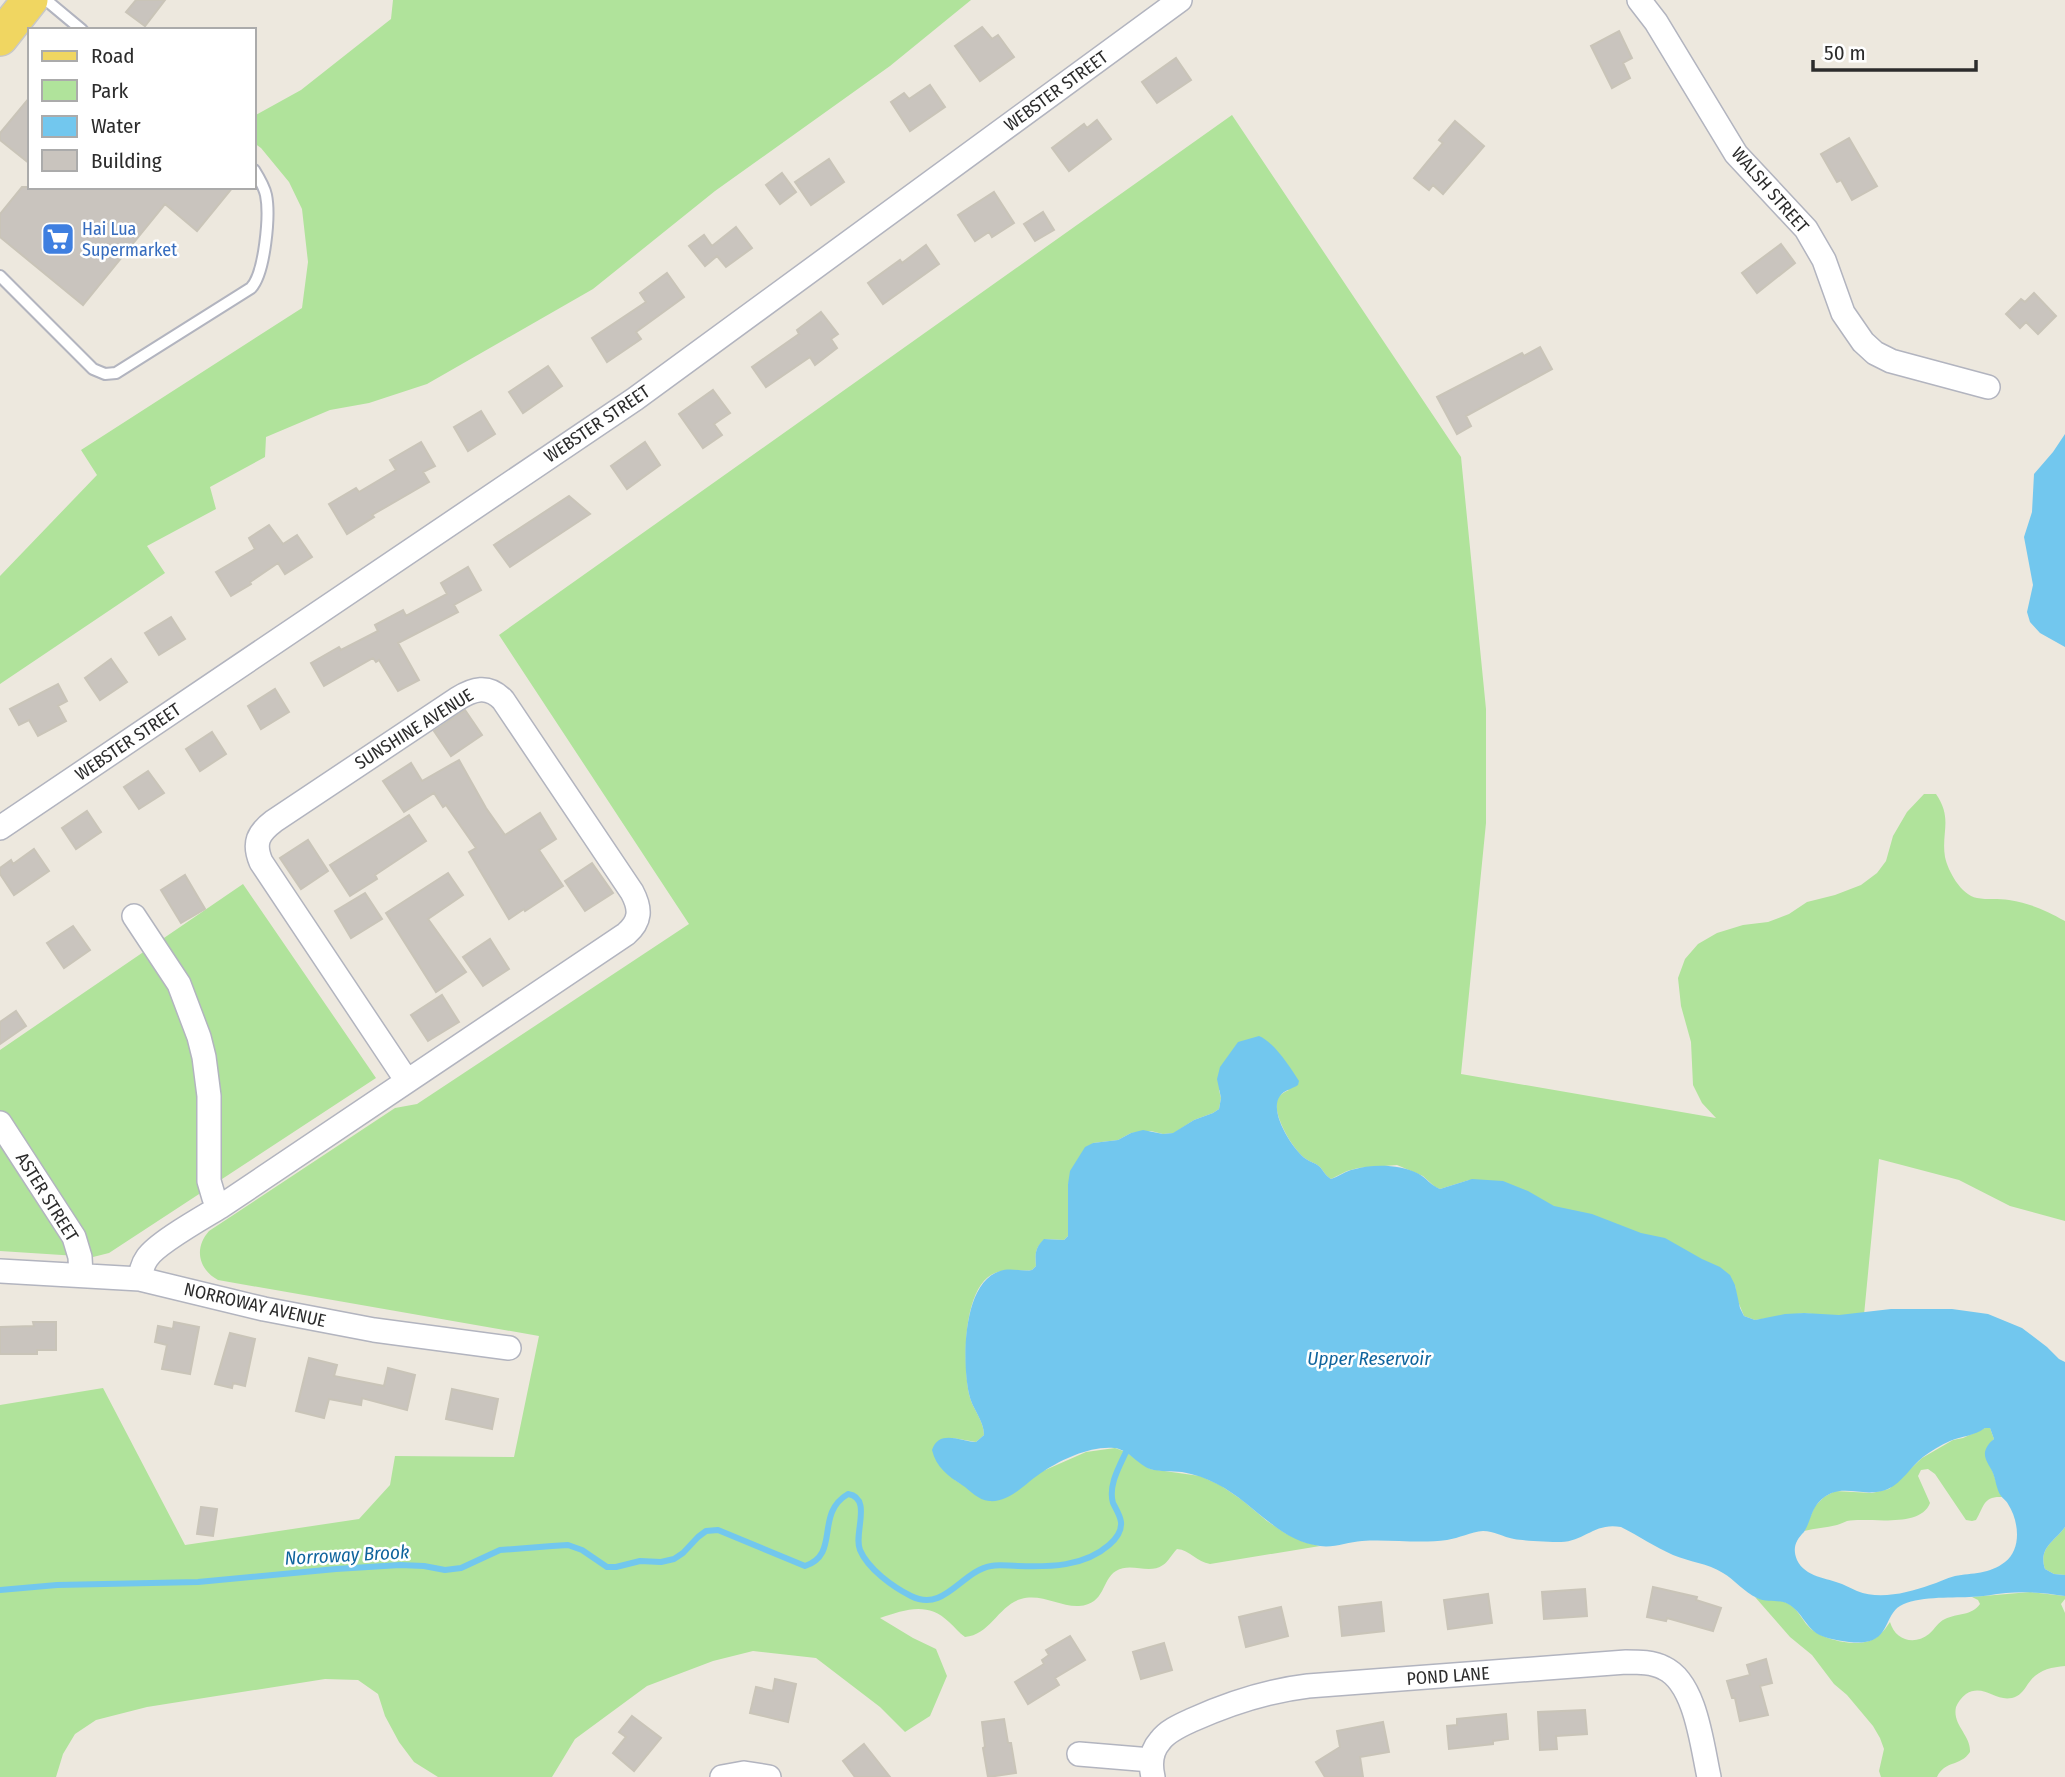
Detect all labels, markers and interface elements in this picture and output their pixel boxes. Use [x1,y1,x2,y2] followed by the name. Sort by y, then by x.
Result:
[28,28,256,189] legend
[1813,28,1976,72] scale bar
[1824,40,1866,66] text: 50 m
[91,43,135,69] text: Road
[1000,46,1113,136] street label: WEBSTER STREET
[91,78,129,104] text: Park
[91,113,141,139] text: Water
[1727,143,1814,238] street label: WALSH STREET
[91,148,162,174] text: Building
[82,218,177,261] place label: Hai Lua Supermarket
[39,220,77,258] supermarket icon: Hai Lua Supermarket
[540,380,655,467] street label: WEBSTER STREET
[351,684,477,774] street label: SUNSHINE AVENUE
[71,698,186,785] street label: WEBSTER STREET
[11,1148,83,1246] street label: ASTER STREET
[182,1278,328,1332] street label: NORROWAY AVENUE
[1307,1347,1432,1370] water label: Upper Reservoir
[284,1540,410,1570] water label: Norroway Brook
[1406,1662,1490,1690] street label: POND LANE

